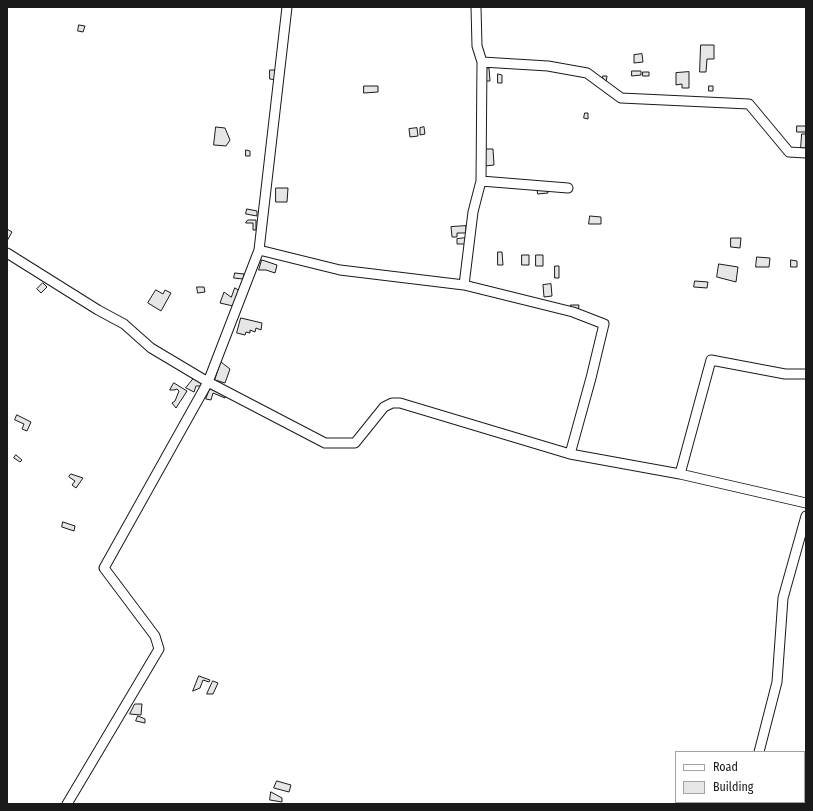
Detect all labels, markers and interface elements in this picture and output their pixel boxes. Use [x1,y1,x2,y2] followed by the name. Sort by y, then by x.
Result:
[675,751,805,803] legend
[713,760,738,774] text: Road
[713,780,753,794] text: Building

